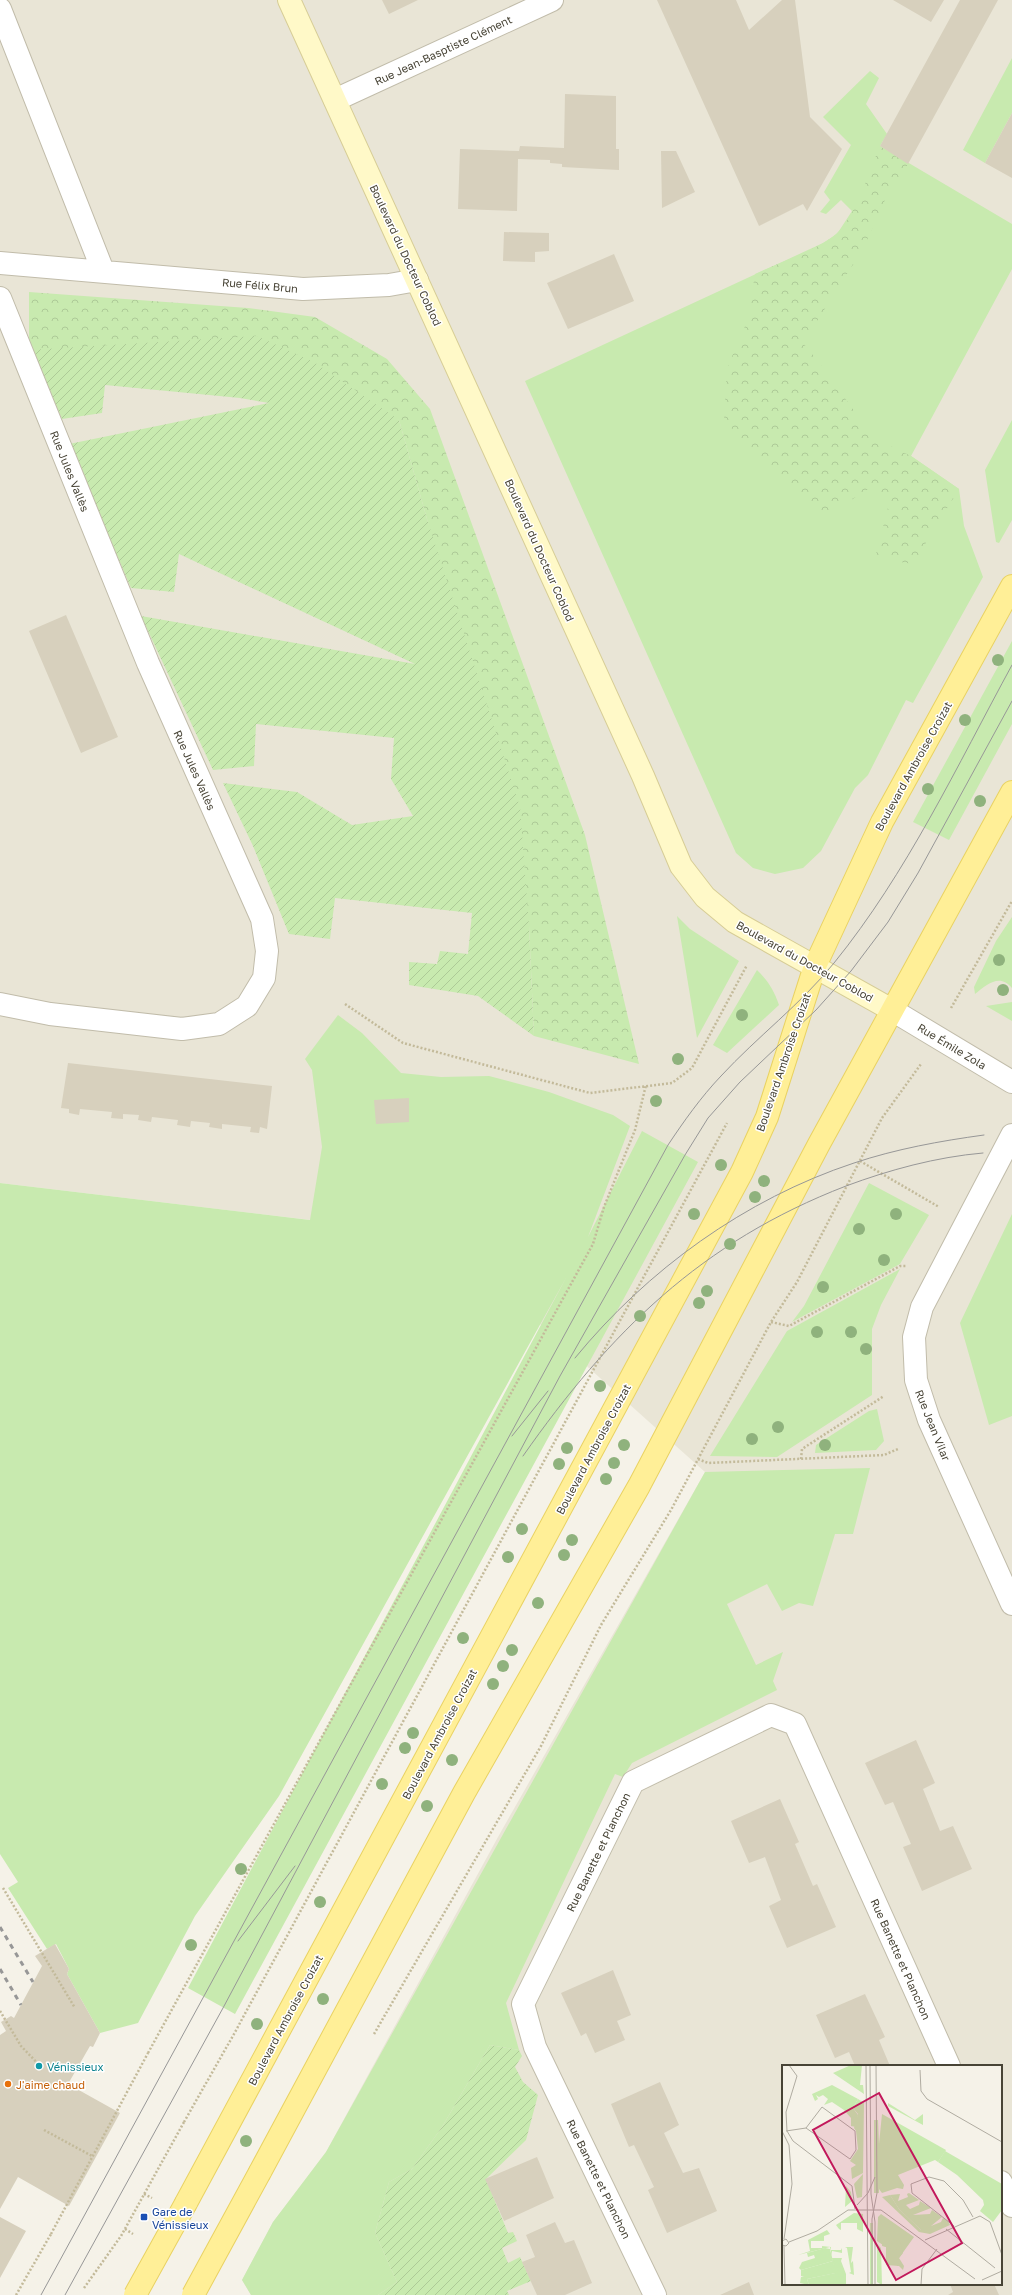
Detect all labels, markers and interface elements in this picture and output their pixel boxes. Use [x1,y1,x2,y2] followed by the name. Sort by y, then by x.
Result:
[372,12,514,88] street label: Rue Jean-Basptiste Clément
[367,182,445,328] street label: Boulevard du Docteur Coblod
[221,275,299,295] street label: Rue Félix Brun
[48,429,92,514] street label: Rue Jules Vallès
[503,477,577,623] street label: Boulevard du Docteur Coblod
[872,699,954,833] street label: Boulevard Ambroise Croizat
[172,728,219,812] street label: Rue Jules Vallès
[734,918,876,1004] street label: Boulevard du Docteur Coblod
[753,991,813,1133] street label: Boulevard Ambroise Croizat
[915,1020,989,1072] street label: Rue Émile Zola
[553,1382,633,1516] street label: Boulevard Ambroise Croizat
[913,1388,953,1463] street label: Rue Jean Vilar
[399,1667,479,1801] street label: Boulevard Ambroise Croizat
[563,1790,633,1914] street label: Rue Banette et Planchon
[868,1897,934,2021] street label: Rue Banette et Planchon
[245,1953,325,2087] street label: Boulevard Ambroise Croizat
[47,2060,104,2073] place label: Vénissieux
[34,2061,44,2071] marker: Vénissieux
[782,2065,1002,2285] inset map
[16,2078,85,2091] place label: J'aime chaud
[3,2079,13,2089] marker: J'aime chaud
[564,2117,634,2241] street label: Rue Banette et Planchon
[152,2205,209,2231] place label: Gare de Vénissieux
[139,2212,149,2222] marker: Gare de Vénissieux

